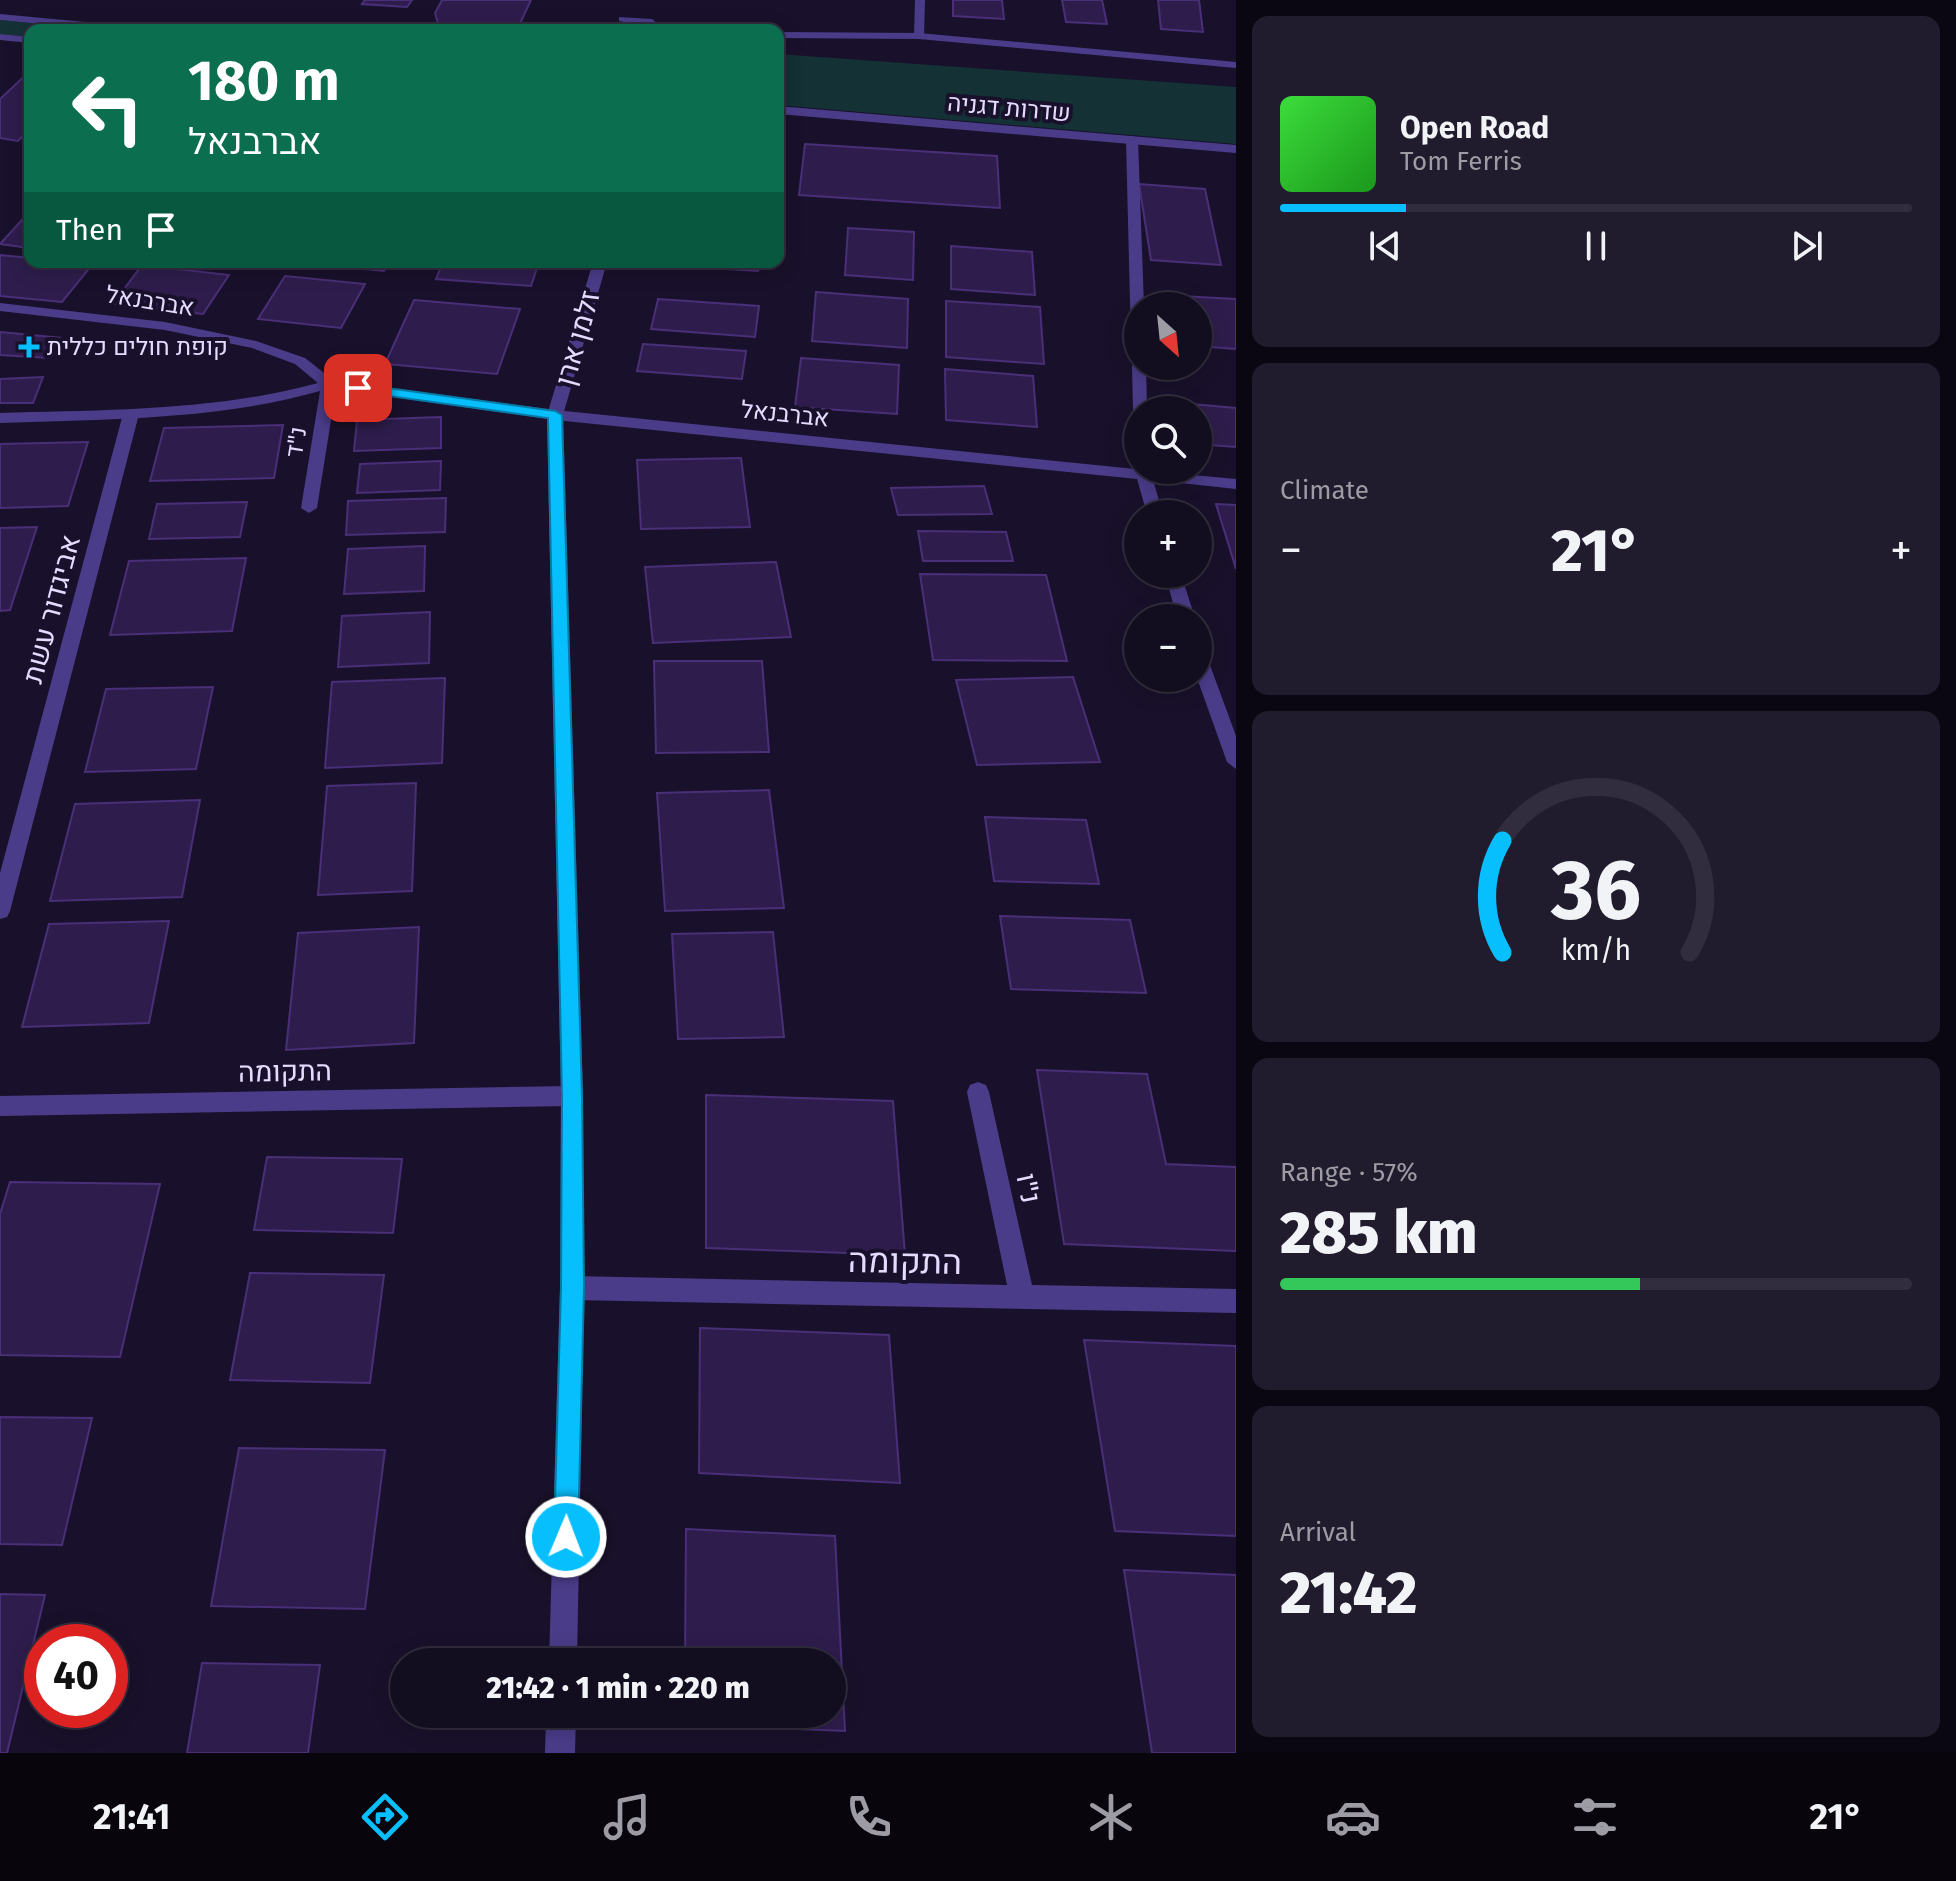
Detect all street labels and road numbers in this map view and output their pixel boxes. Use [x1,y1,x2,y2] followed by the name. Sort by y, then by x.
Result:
[946,89,1072,127] street label: שדרות דגניה
[104,280,196,322] street label: אברבנאל
[548,287,607,389] street label: זלמן ארן
[739,395,831,433] street label: אברבנאל
[280,425,312,459] street label: נ"ד
[16,531,87,687] street label: אביגדור עשת
[238,1054,332,1089] street label: התקומה
[1009,1170,1048,1206] street label: נ"ו
[848,1240,962,1283] street label: התקומה

